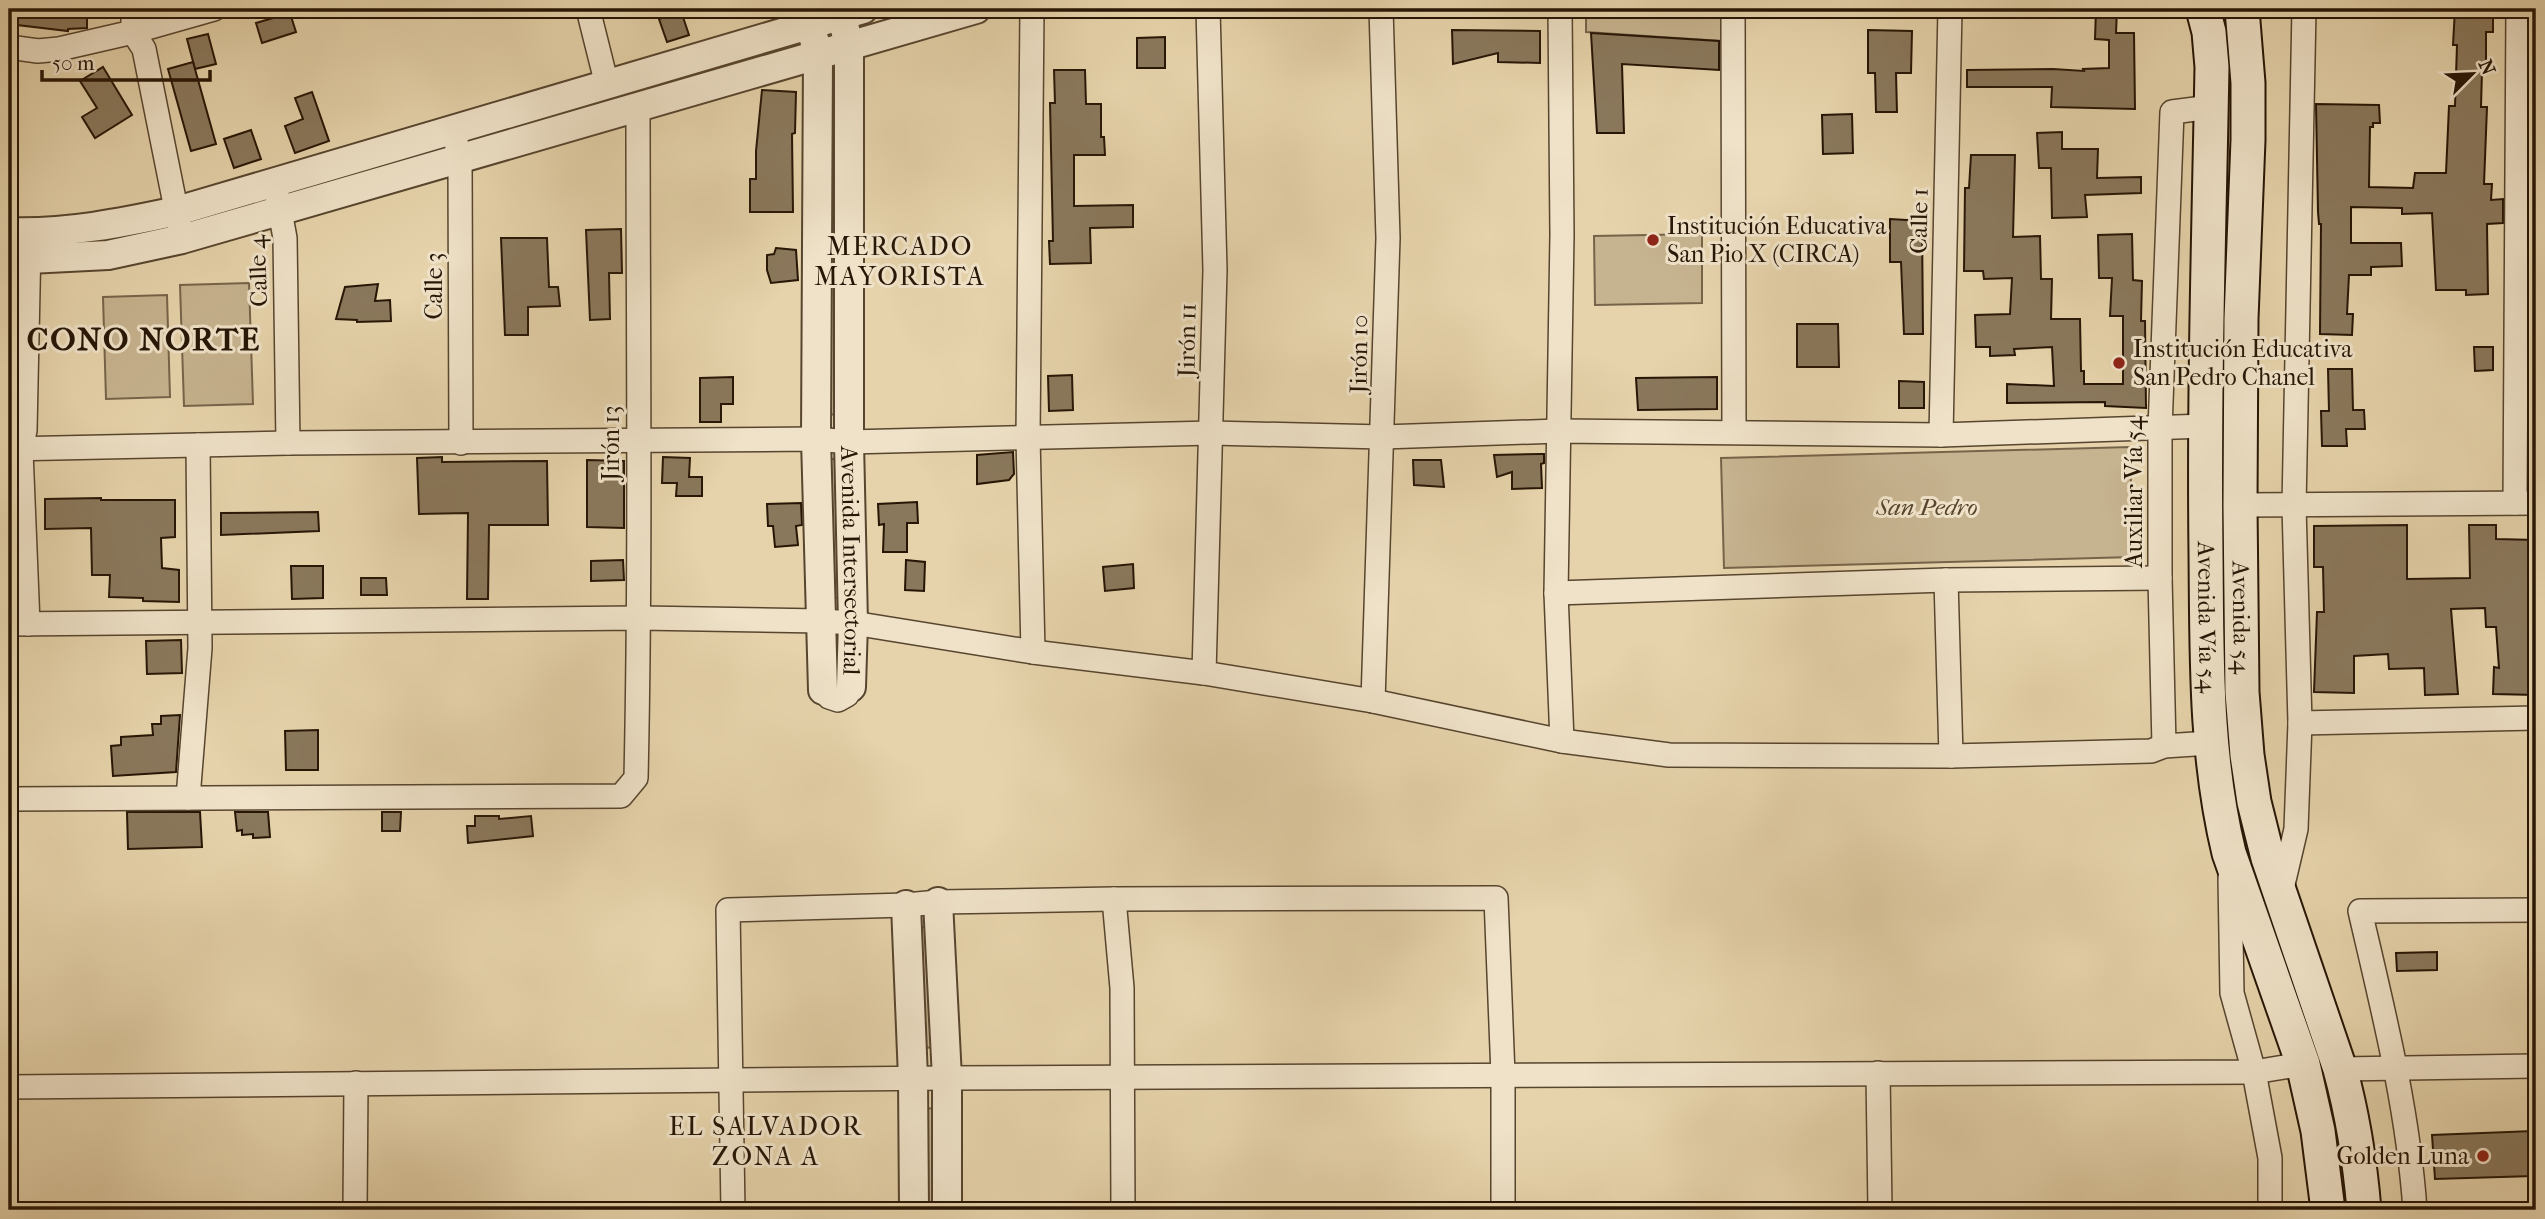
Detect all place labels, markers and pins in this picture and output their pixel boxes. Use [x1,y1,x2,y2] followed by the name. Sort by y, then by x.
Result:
[1667,212,1887,268] place label: Institución Educativa San Pio X (CIRCA)
[1645,232,1661,248] marker: Institución Educativa San Pio X (CIRCA)
[2133,335,2353,391] place label: Institución Educativa San Pedro Chanel
[2111,355,2127,371] marker: Institución Educativa San Pedro Chanel
[2336,1142,2470,1170] place label: Golden Luna
[2475,1148,2491,1164] marker: Golden Luna

